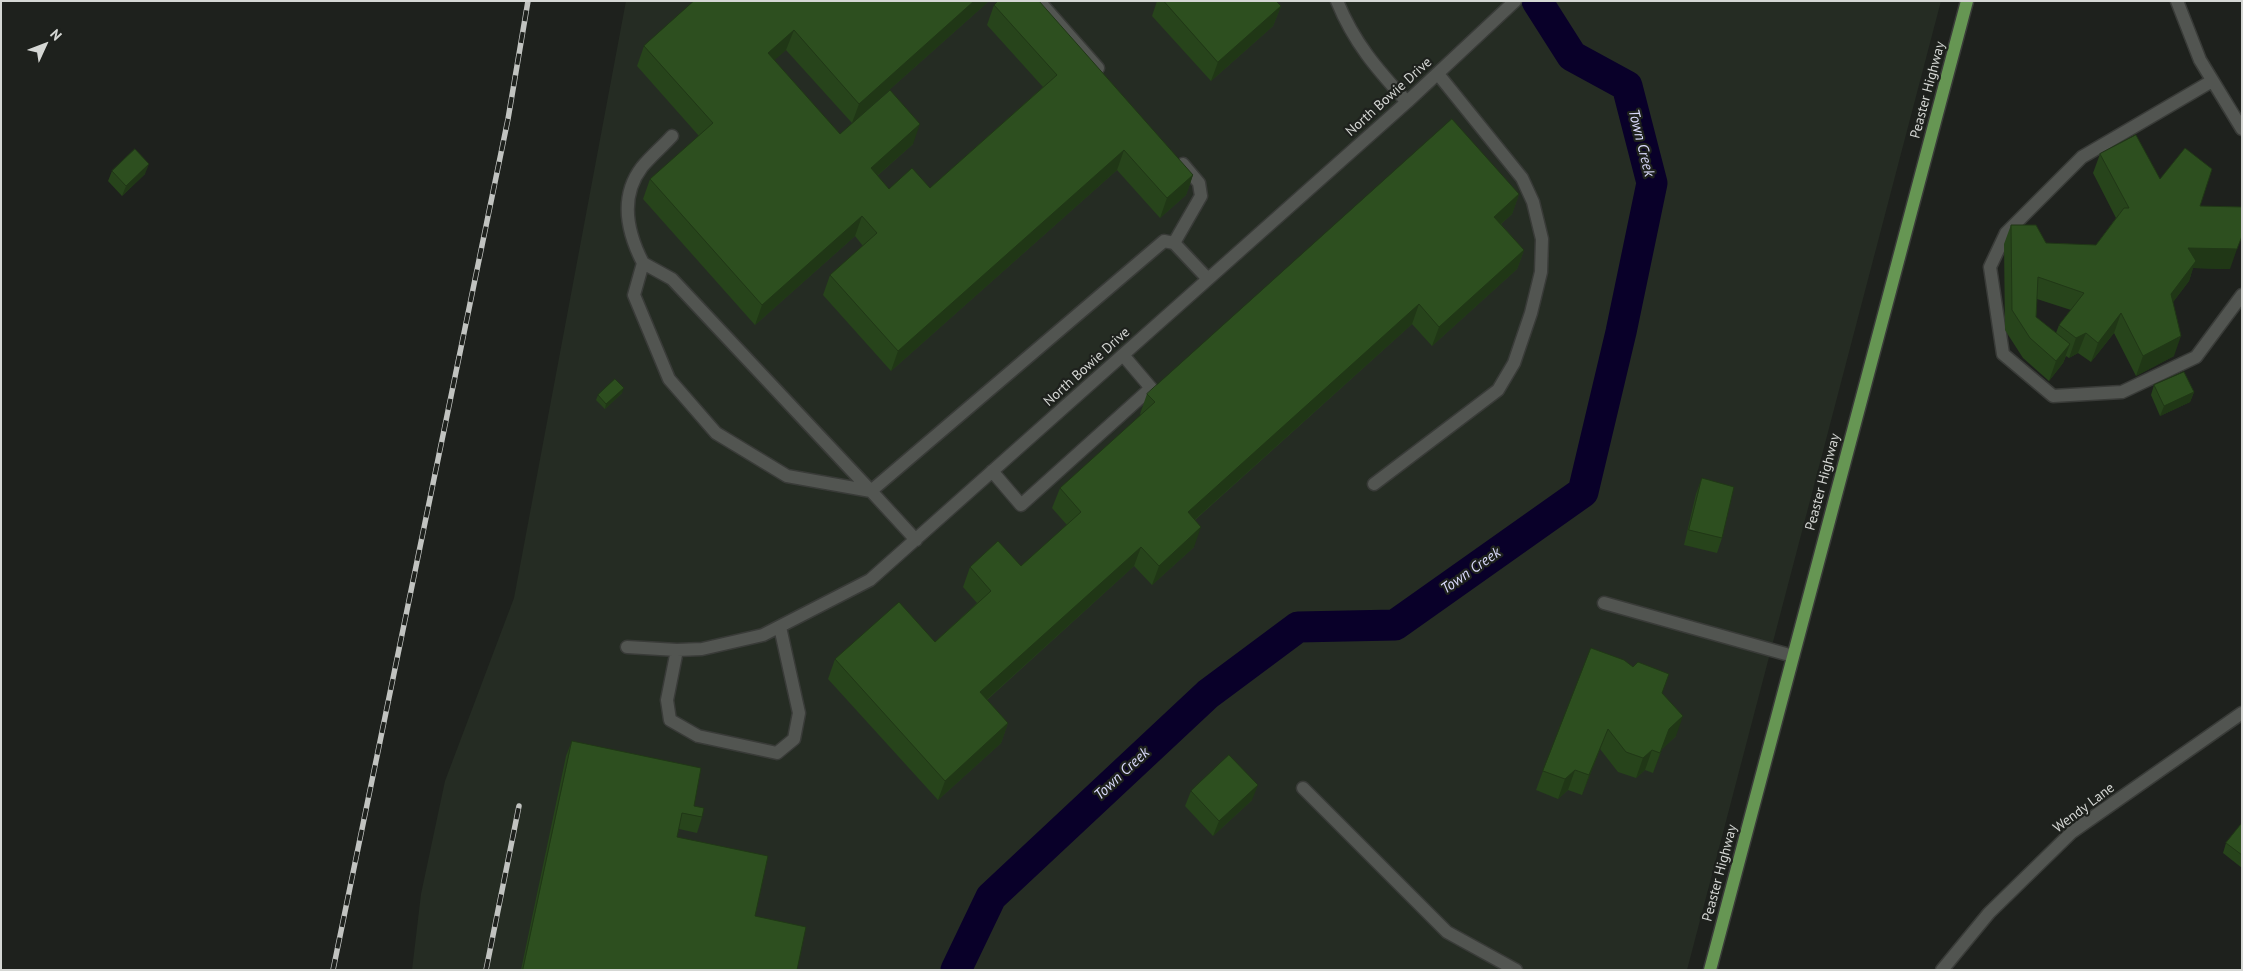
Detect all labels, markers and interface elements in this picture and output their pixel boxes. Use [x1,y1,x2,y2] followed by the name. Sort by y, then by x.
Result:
[20,20,70,70] north arrow
[46,25,66,44] text: N
[1907,40,1949,140] street label: Peaster Highway
[1342,54,1436,140] street label: North Bowie Drive
[1624,107,1658,179] water label: Town Creek
[1040,324,1134,410] street label: North Bowie Drive
[1802,432,1844,532] street label: Peaster Highway
[1438,544,1504,598] water label: Town Creek
[1091,744,1153,804] water label: Town Creek
[2050,780,2118,836] street label: Wendy Lane
[1699,823,1741,923] street label: Peaster Highway

